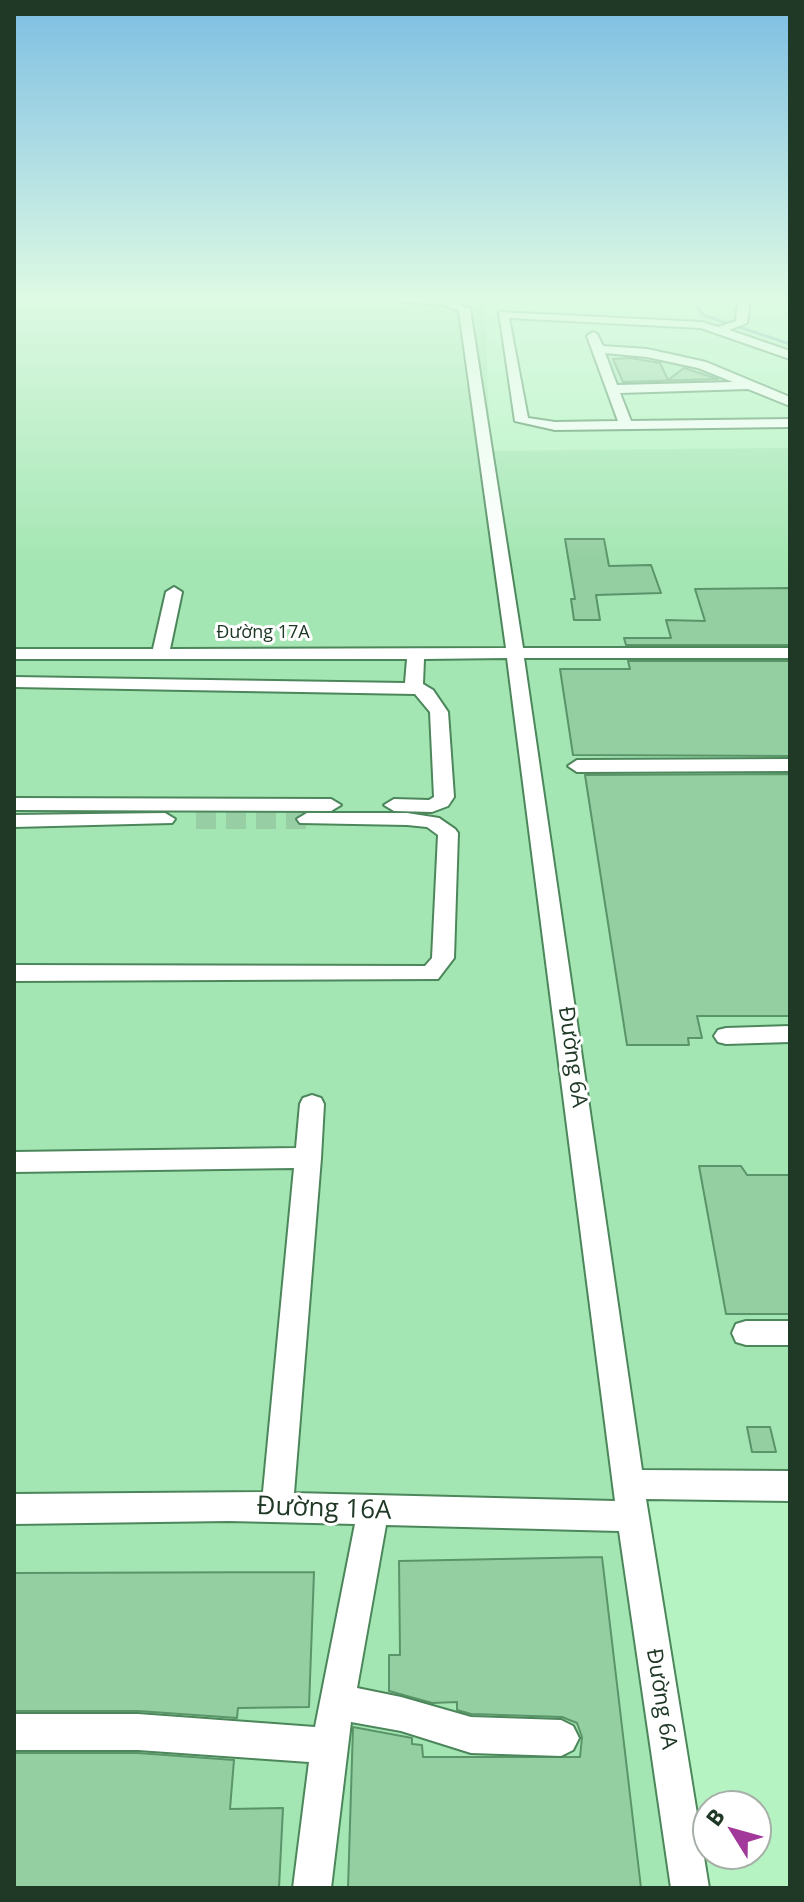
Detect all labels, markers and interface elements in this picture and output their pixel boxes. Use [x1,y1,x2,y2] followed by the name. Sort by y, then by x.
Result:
[216,622,310,644] street label: Đường 17A
[552,1005,592,1109] street label: Đường 6A
[256,1491,392,1527] street label: Đường 16A
[640,1647,682,1751] street label: Đường 6A
[692,1790,772,1870] north arrow
[698,1802,731,1832] text: B

